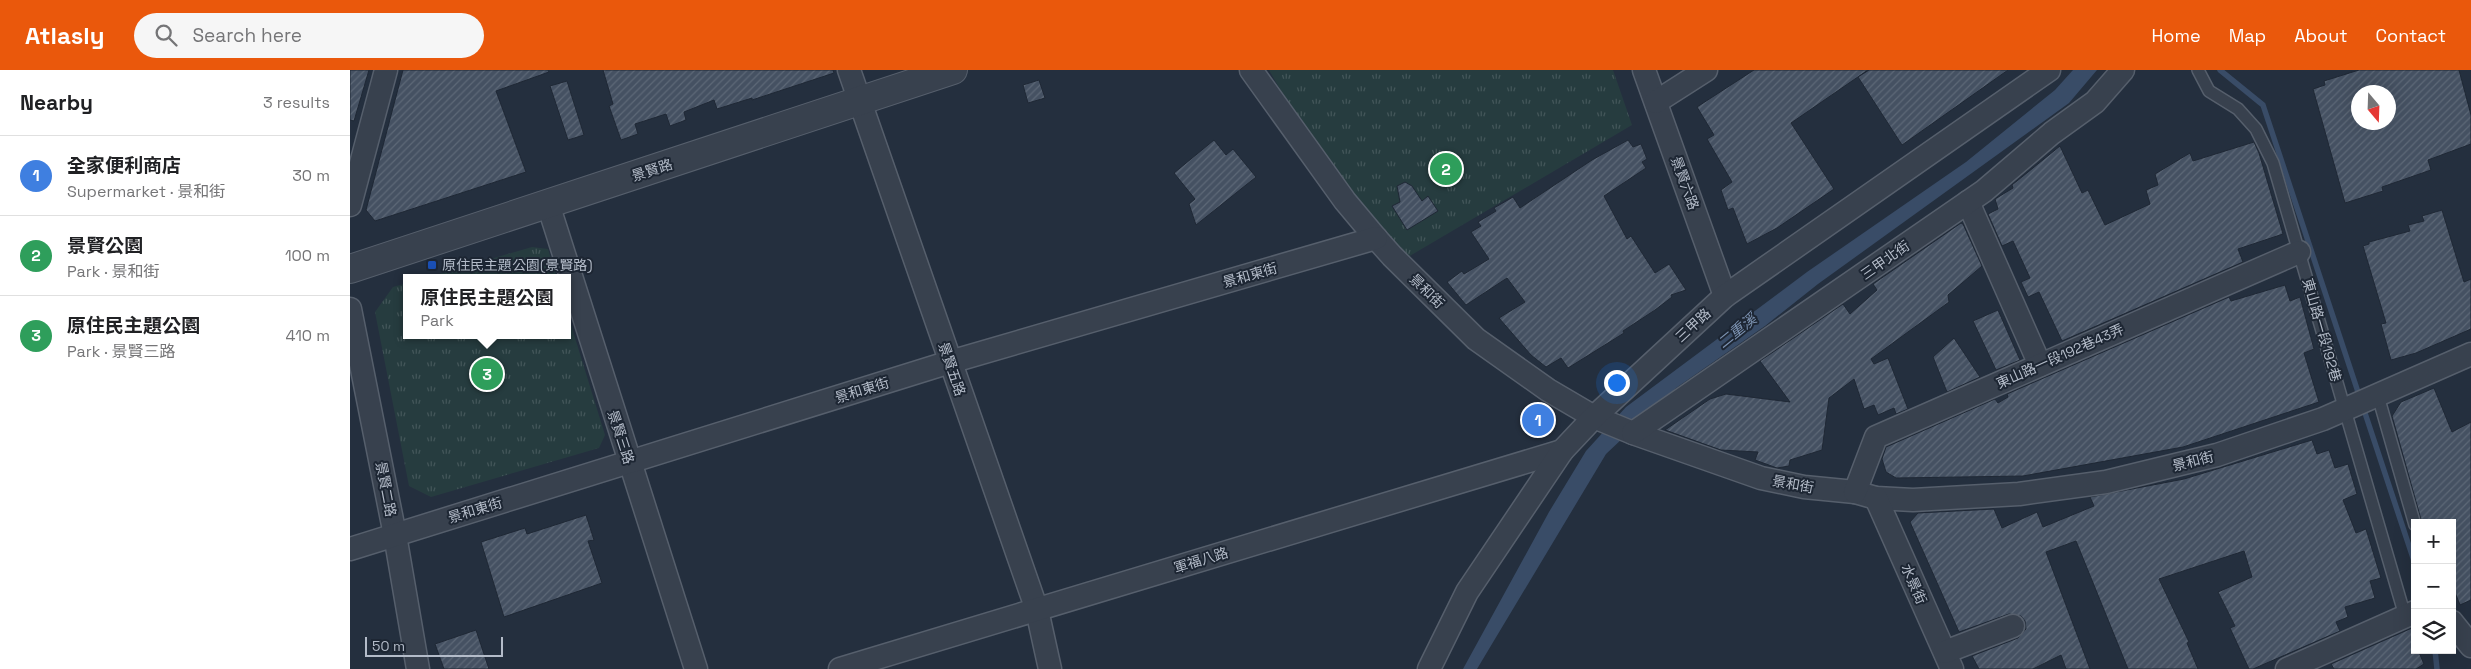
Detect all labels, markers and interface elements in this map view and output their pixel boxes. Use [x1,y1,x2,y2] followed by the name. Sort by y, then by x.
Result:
[134,13,484,58] search box
[25,20,104,51] text: Atlasly
[152,21,180,49] icon: search
[192,23,302,48] text: Search here
[2152,24,2201,47] text: Home
[2229,24,2266,47] text: Map
[2294,24,2348,47] text: About
[2376,24,2446,47] text: Contact
[2351,85,2396,130] north arrow
[20,89,93,116] text: Nearby
[263,92,330,113] text: 3 results
[1430,150,1462,188] pin: 2
[67,153,181,178] text: 全家便利商店
[1667,154,1703,212] street label: 景賢六路
[629,155,675,185] street label: 景賢路
[32,165,40,186] text: 1
[292,165,330,186] text: 30 m
[67,181,225,202] text: Supermarket · 景和街
[67,233,143,258] text: 景賢公園
[1857,237,1913,283] street label: 三甲北街
[31,245,41,266] text: 2
[285,245,330,266] text: 100 m
[442,256,593,274] place label: 原住民主題公園(景賢路)
[426,259,438,271] marker: 原住民主題公園(景賢路)
[1221,259,1279,291] street label: 景和東街
[67,261,160,282] text: Park · 景和街
[1406,270,1448,312] street label: 景和街
[403,274,571,339] popup
[2299,276,2345,384] street label: 東山路一段192巷
[420,285,554,310] text: 原住民主題公園
[1672,304,1714,346] street label: 三甲路
[1713,308,1762,352] water label: 二重溪
[420,310,454,331] text: Park
[67,313,200,338] text: 原住民主題公園
[1993,320,2127,392] street label: 東山路一段192巷43弄
[31,325,41,346] text: 3
[286,325,330,346] text: 410 m
[934,340,970,398] street label: 景賢五路
[67,341,176,362] text: Park · 景賢三路
[471,355,503,393] pin: 3
[1604,370,1630,396] your location
[833,373,891,407] street label: 景和東街
[1522,401,1554,439] pin: 1
[604,408,638,466] street label: 景賢三路
[2170,447,2216,475] street label: 景和街
[372,460,400,518] street label: 景賢二路
[1771,471,1815,497] street label: 景和街
[446,493,504,527] street label: 景和東街
[2411,519,2456,654] map controls
[2411,519,2456,564] button: +
[1172,543,1230,577] street label: 軍福八路
[1897,561,1931,607] street label: 水景街
[2411,564,2456,609] button: −
[2411,609,2456,654] button: layers
[365,634,502,657] scale bar
[372,637,405,655] text: 50 m

